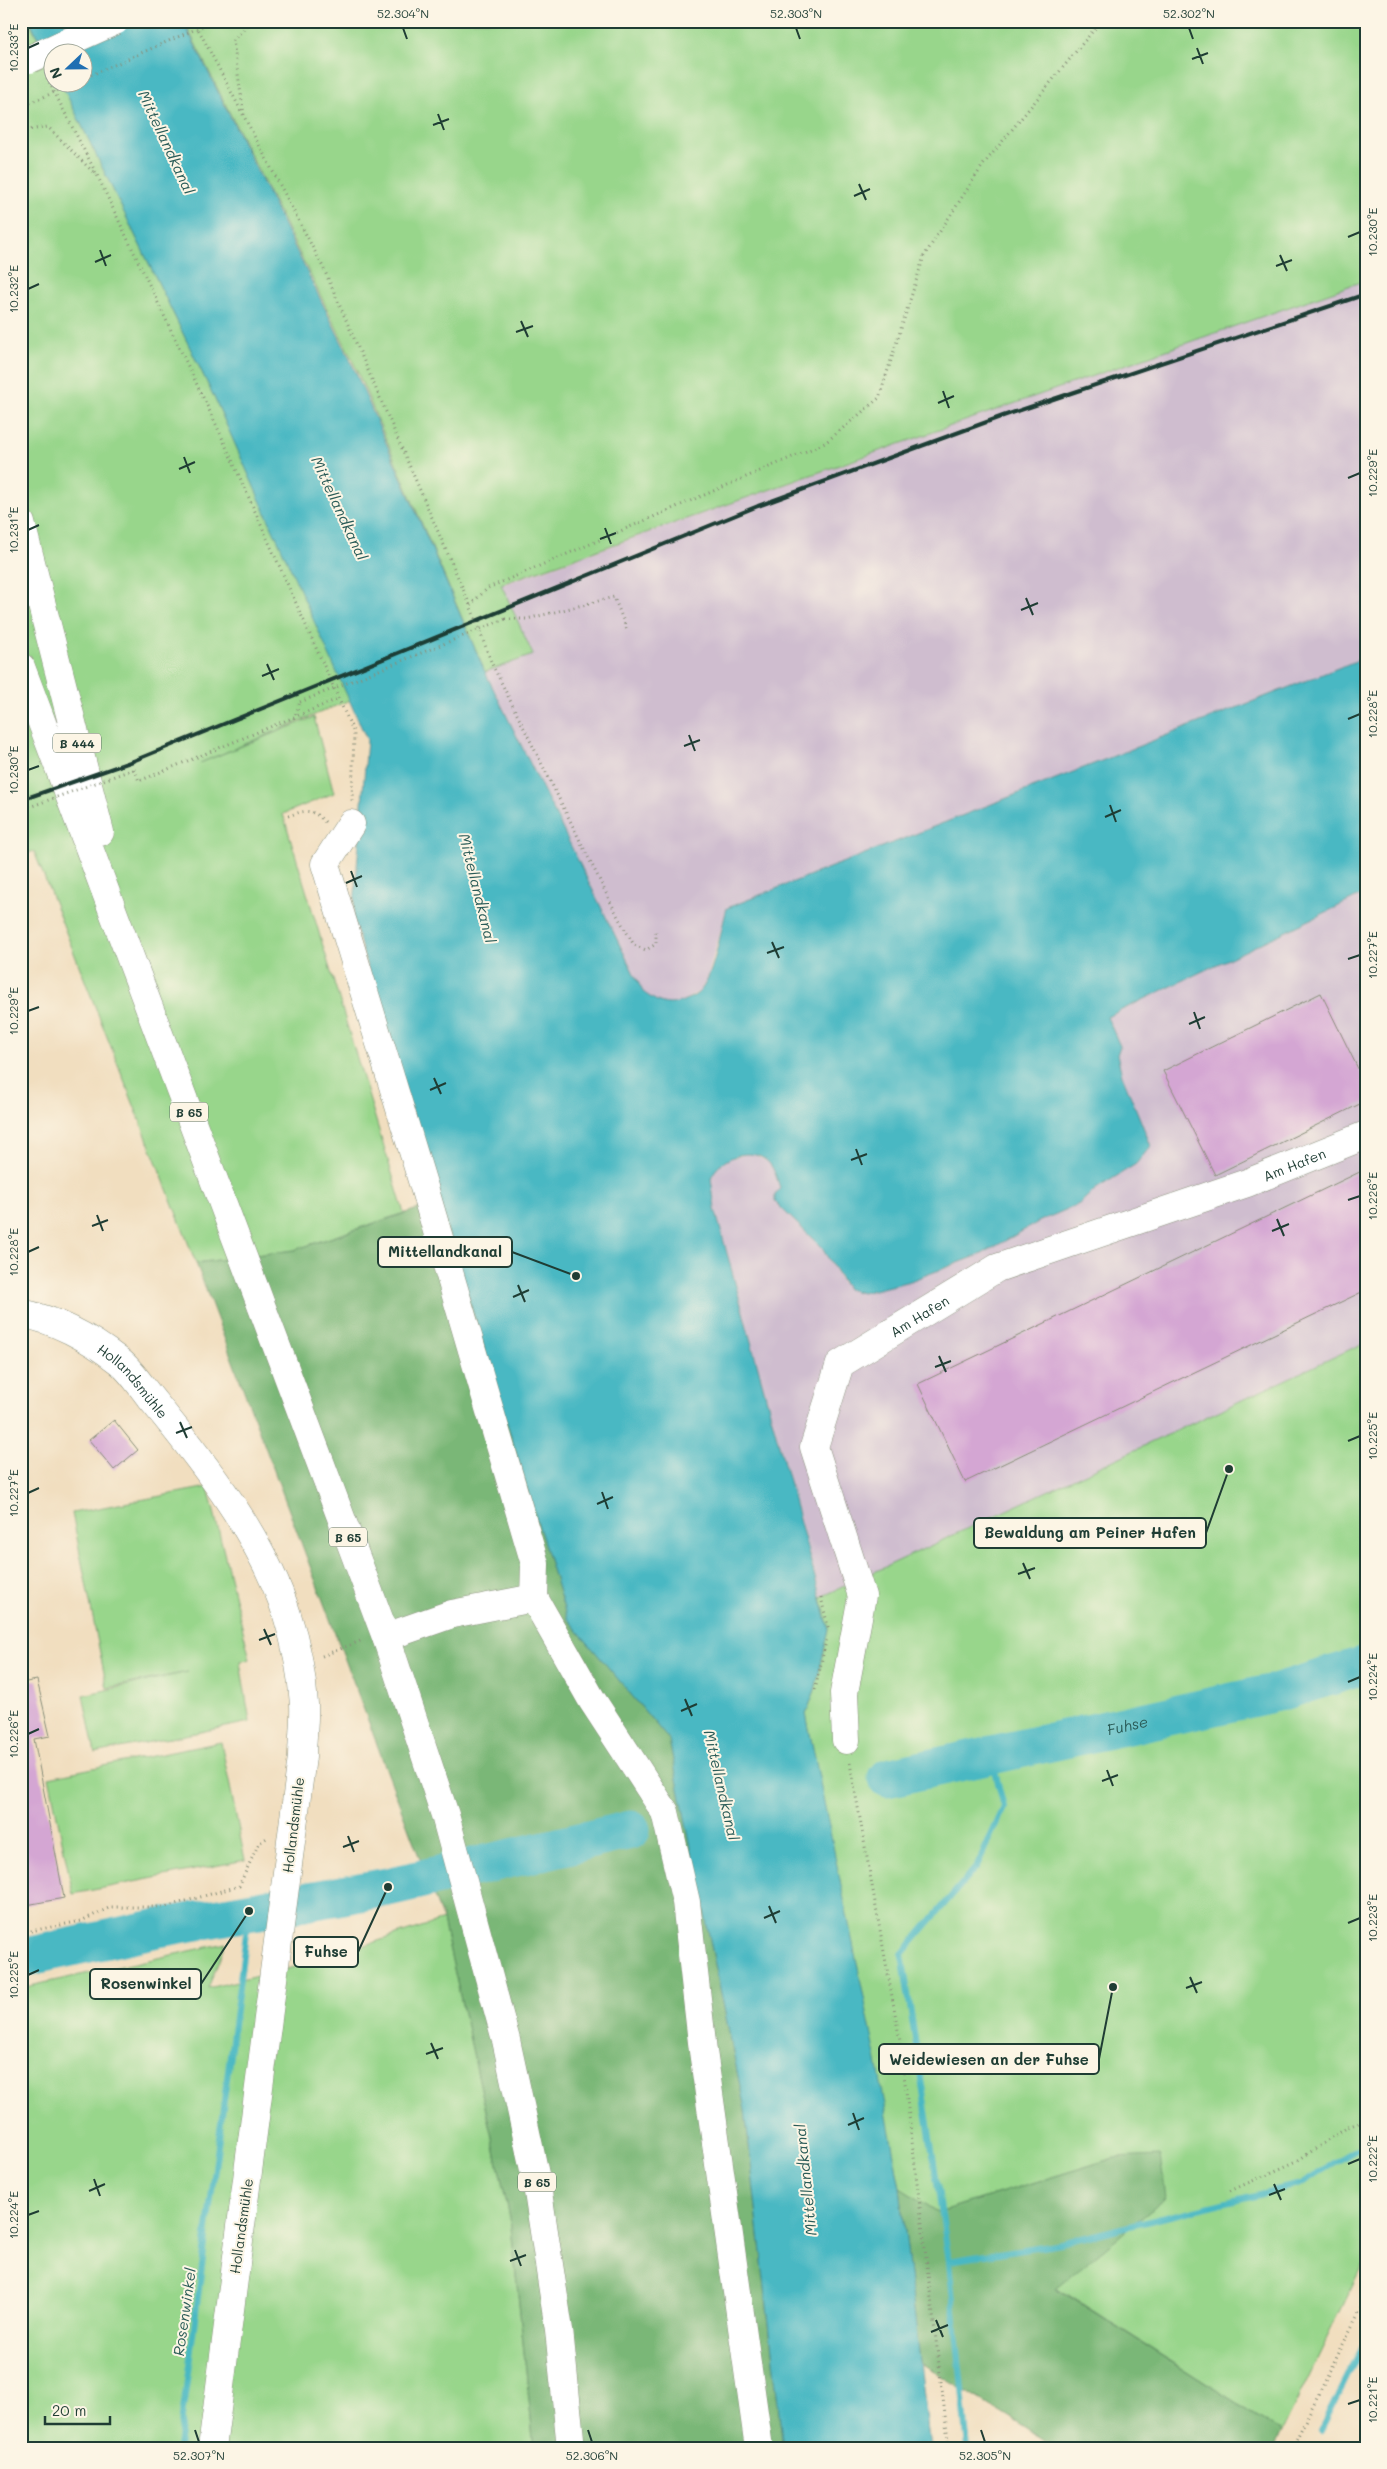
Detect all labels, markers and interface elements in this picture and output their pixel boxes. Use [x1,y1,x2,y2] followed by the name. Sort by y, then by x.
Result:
[377,5,429,21] text: 52.304°N
[770,5,822,21] text: 52.303°N
[1163,5,1215,21] text: 52.302°N
[5,24,21,72] text: 10.233°E
[42,42,92,92] north arrow
[45,65,66,82] text: N
[134,87,200,197] water label: Mittellandkanal
[1364,207,1380,256] text: 10.230°E
[5,265,21,313] text: 10.232°E
[1364,449,1380,497] text: 10.229°E
[307,453,373,563] water label: Mittellandkanal
[5,506,21,553] text: 10.231°E
[1364,690,1380,738] text: 10.228°E
[53,734,101,752] road number: B 444
[5,745,21,794] text: 10.230°E
[455,831,501,945] water label: Mittellandkanal
[1364,931,1380,979] text: 10.227°E
[5,987,21,1035] text: 10.229°E
[170,1102,208,1122] road number: B 65
[1260,1143,1328,1185] street label: Am Hafen
[1364,1172,1380,1220] text: 10.226°E
[5,1228,21,1276] text: 10.228°E
[378,1237,512,1267] callout: Mittellandkanal
[388,1241,502,1261] text: Mittellandkanal
[886,1290,952,1341] street label: Am Hafen
[94,1339,173,1422] street label: Hollandsmühle
[1364,1412,1380,1460] text: 10.225°E
[5,1469,21,1517] text: 10.227°E
[974,1518,1206,1548] callout: Bewaldung am Peiner Hafen
[984,1522,1196,1542] text: Bewaldung am Peiner Hafen
[329,1528,367,1546] road number: B 65
[1364,1653,1380,1701] text: 10.224°E
[5,1710,21,1758] text: 10.226°E
[1105,1711,1150,1739] water label: Fuhse
[700,1728,744,1842] water label: Mittellandkanal
[278,1776,308,1874] street label: Hollandsmühle
[1364,1894,1380,1942] text: 10.223°E
[294,1937,358,1967] callout: Fuhse
[304,1941,348,1961] text: Fuhse
[5,1951,21,1999] text: 10.225°E
[90,1969,201,1999] callout: Rosenwinkel
[101,1973,191,1993] text: Rosenwinkel
[879,2044,1099,2074] callout: Weidewiesen an der Fuhse
[889,2049,1089,2069] text: Weidewiesen an der Fuhse
[789,2123,821,2237] water label: Mittellandkanal
[1364,2135,1380,2183] text: 10.222°E
[518,2172,556,2192] road number: B 65
[225,2177,257,2275] street label: Hollandsmühle
[5,2191,21,2239] text: 10.224°E
[168,2266,200,2357] water label: Rosenwinkel
[1364,2377,1380,2423] text: 10.221°E
[45,2394,110,2426] scale bar
[52,2400,86,2420] text: 20 m
[173,2447,225,2463] text: 52.307°N
[566,2447,618,2463] text: 52.306°N
[959,2447,1011,2463] text: 52.305°N

